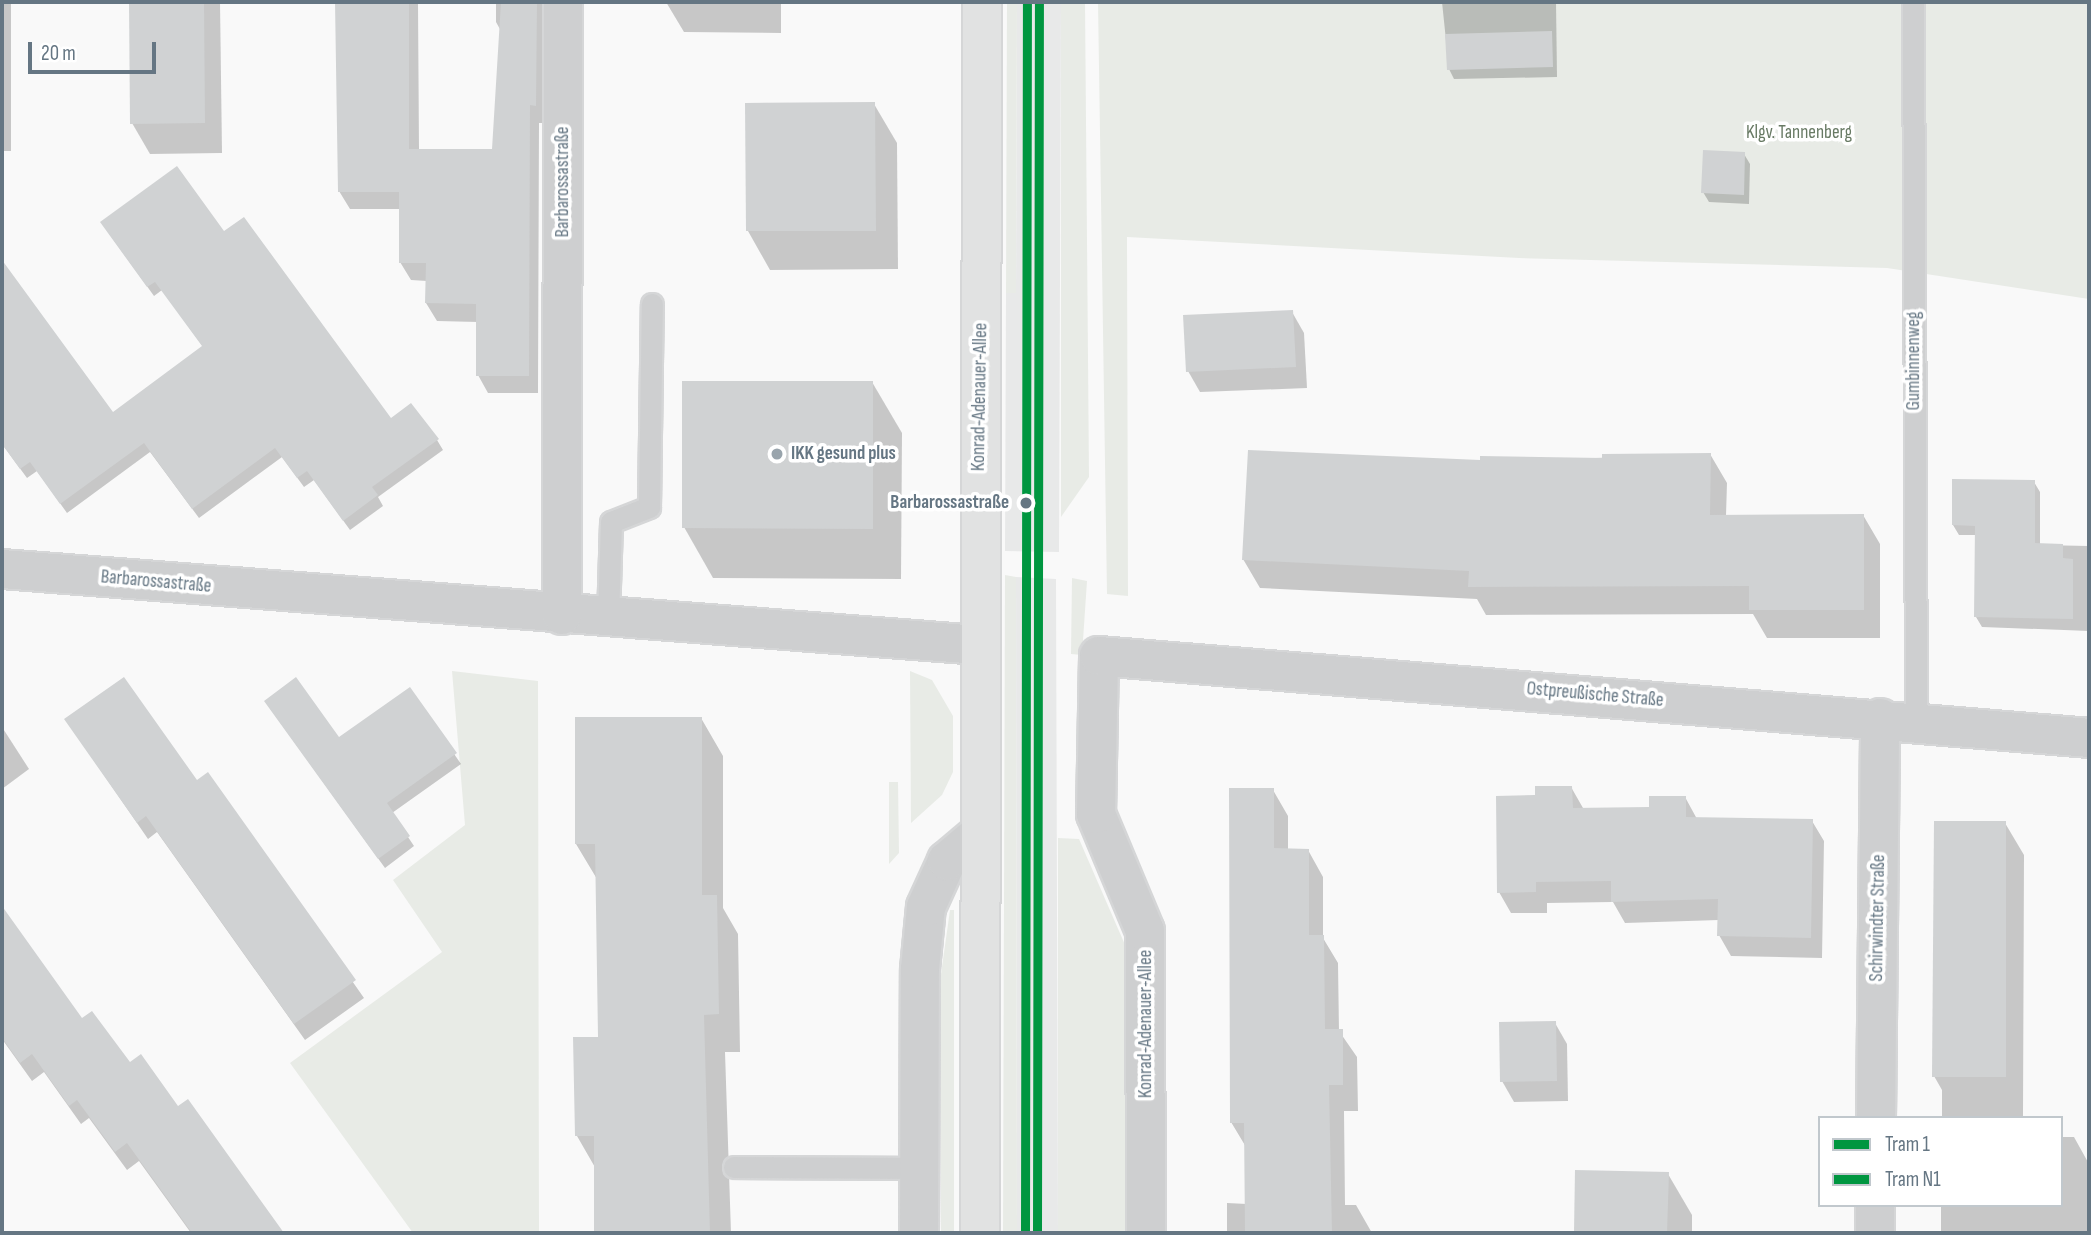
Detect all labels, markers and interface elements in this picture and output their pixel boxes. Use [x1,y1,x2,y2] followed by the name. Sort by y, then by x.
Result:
[32,28,159,72] scale bar
[41,41,76,66] text: 20 m
[1746,122,1852,144] park label: Klgv. Tannenberg
[552,127,574,237] street label: Barbarossastraße
[1903,312,1925,410] street label: Gumbinnenweg
[967,323,993,471] street label: Konrad-Adenauer-Allee
[791,443,896,465] place label: IKK gesund plus
[769,446,785,462] marker: IKK gesund plus
[890,492,1009,514] place label: Barbarossastraße
[1015,492,1037,514] marker: Barbarossastraße
[100,566,212,598] street label: Barbarossastraße
[1526,678,1664,712] street label: Ostpreußische Straße
[1865,854,1891,982] street label: Schirwindter Straße
[1135,950,1157,1098] street label: Konrad-Adenauer-Allee
[1818,1116,2063,1207] legend
[1885,1132,1930,1157] text: Tram 1
[1885,1167,1941,1192] text: Tram N1

